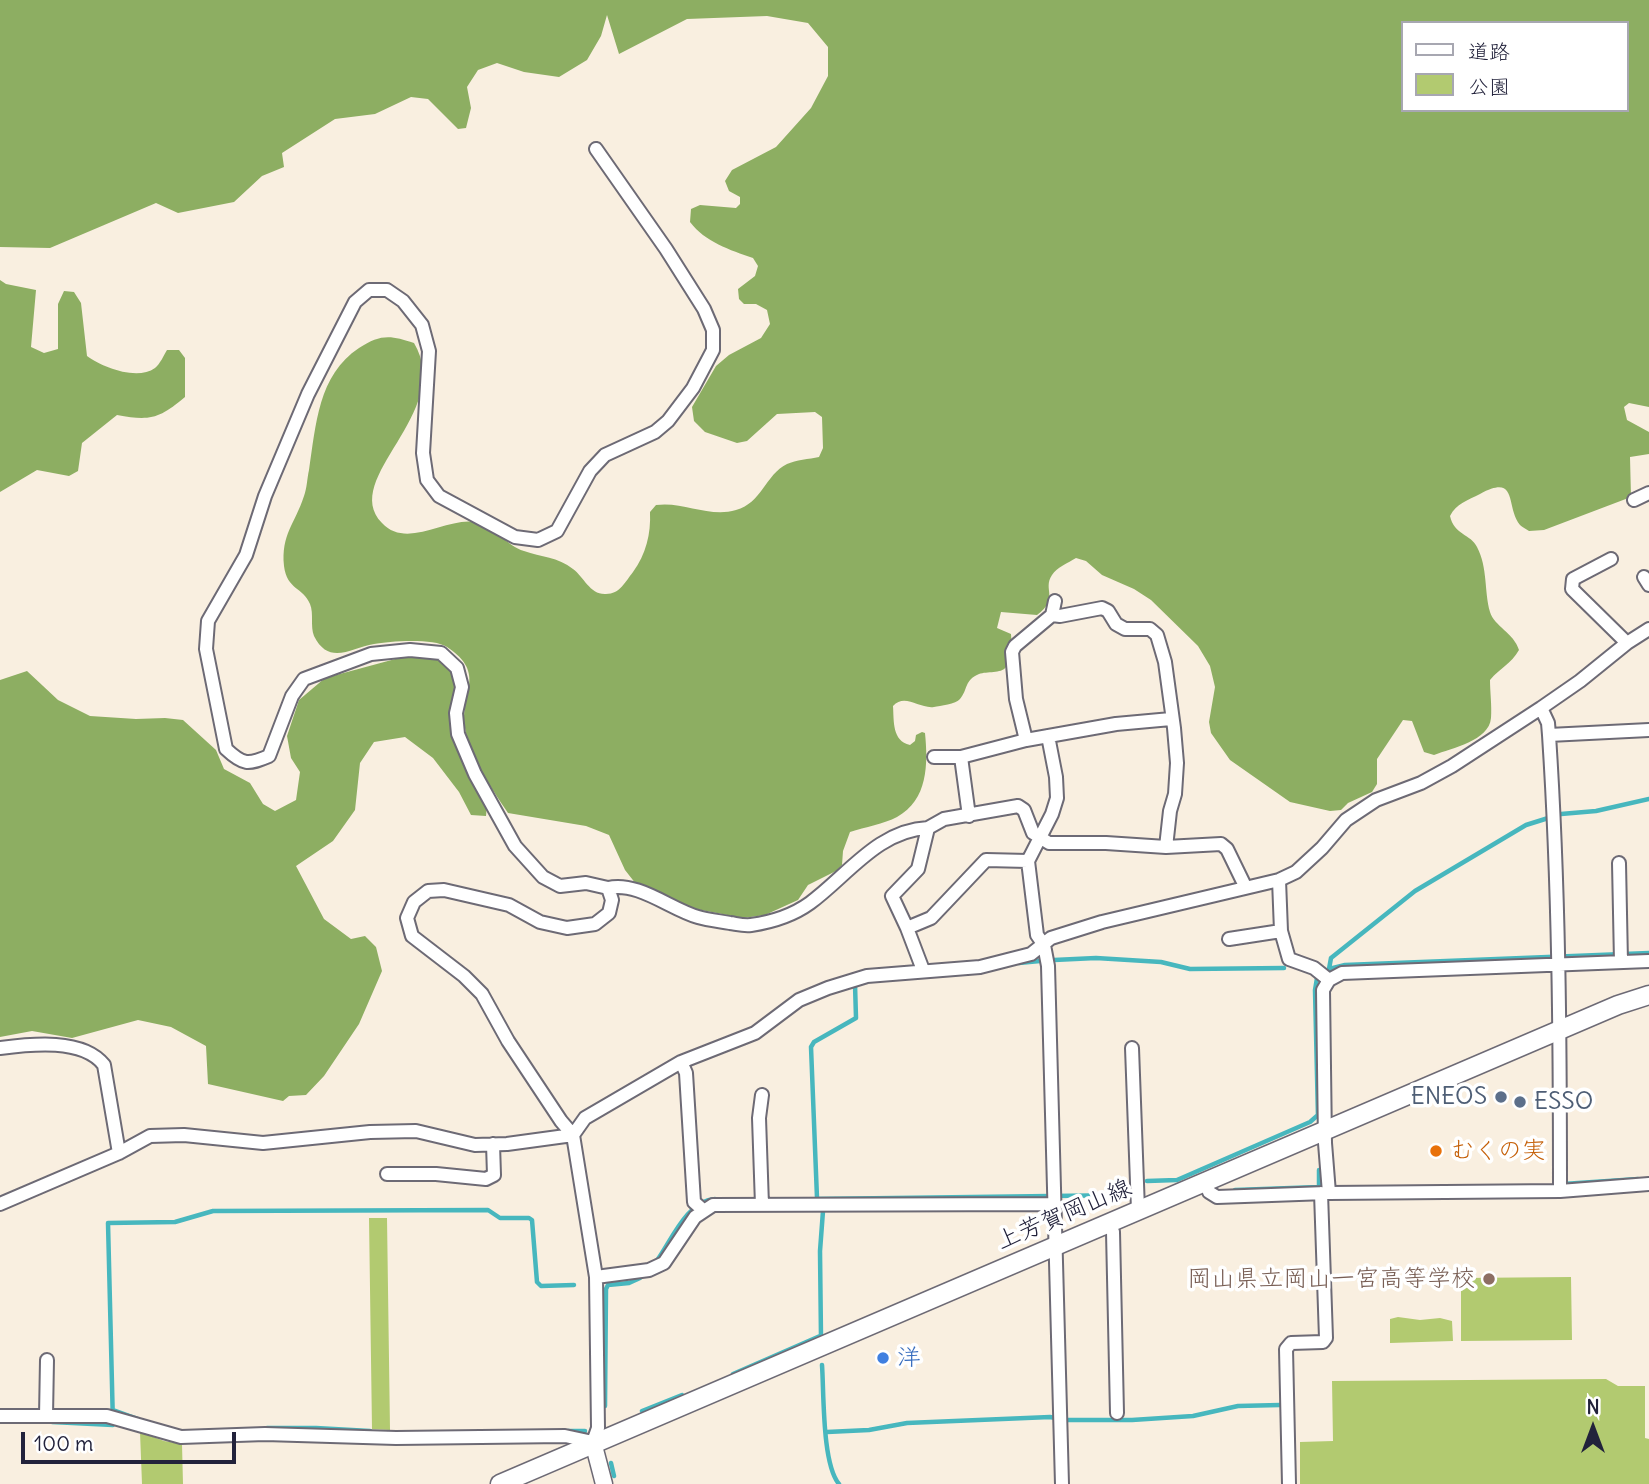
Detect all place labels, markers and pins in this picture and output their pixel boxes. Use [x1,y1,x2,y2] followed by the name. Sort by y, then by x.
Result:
[1411,1083,1487,1111] place label: ENEOS
[1534,1088,1593,1116] place label: ESSO
[1493,1089,1509,1105] marker: ENEOS
[1512,1094,1528,1110] marker: ESSO
[1450,1137,1546,1165] place label: むくの実
[1428,1143,1444,1159] marker: むくの実
[1187,1265,1475,1293] place label: 岡山県立岡山一宮高等学校
[1481,1271,1497,1287] marker: 岡山県立岡山一宮高等学校
[897,1344,921,1372] place label: 洋
[875,1350,891,1366] marker: 洋

